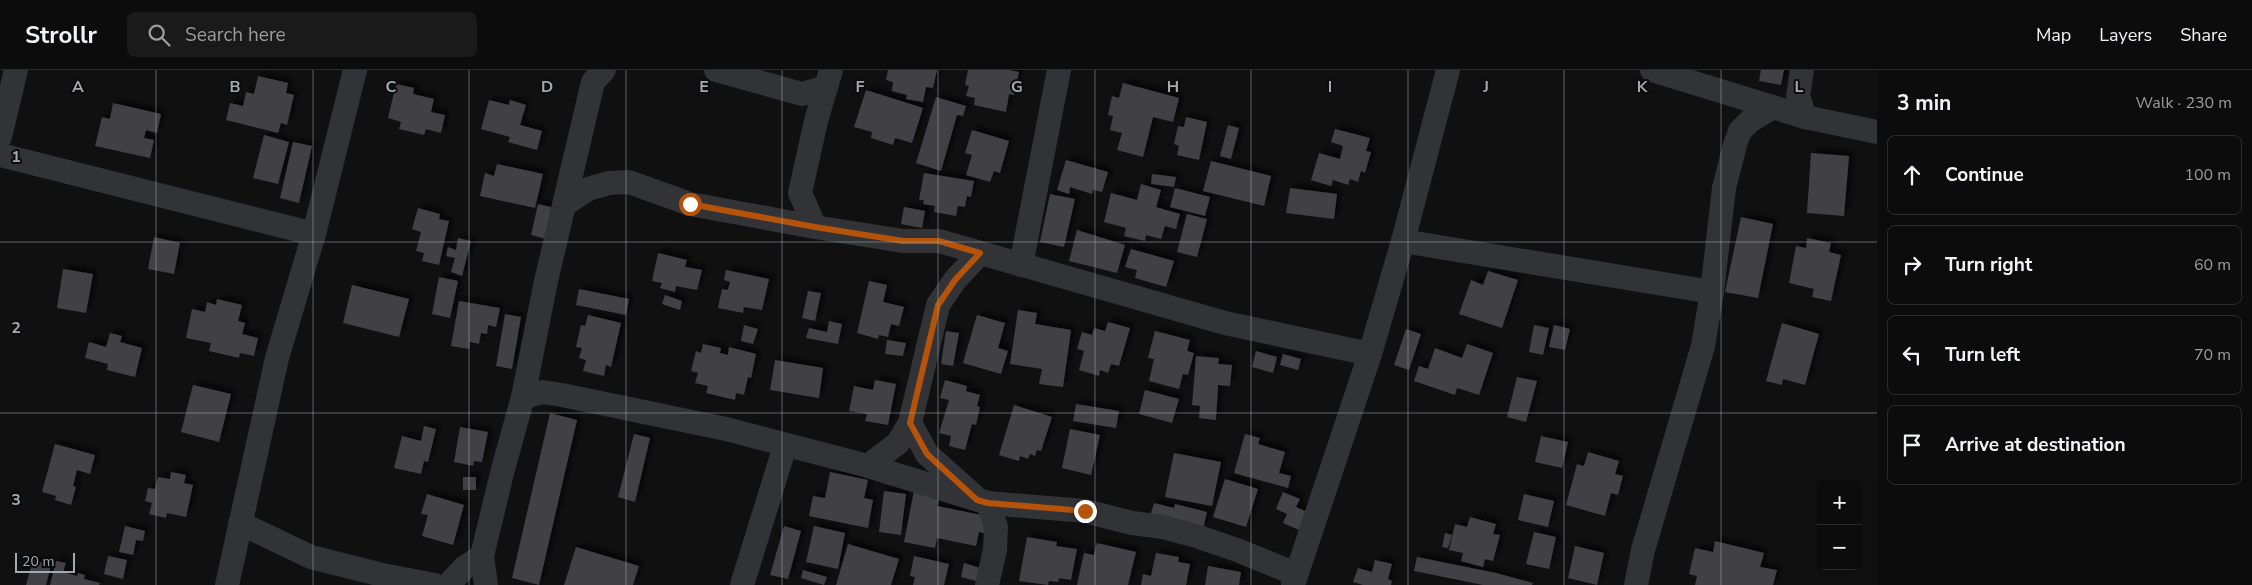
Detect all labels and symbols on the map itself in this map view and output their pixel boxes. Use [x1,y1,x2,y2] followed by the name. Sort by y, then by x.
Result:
[72,76,84,98] text: A
[229,76,241,98] text: B
[386,76,397,98] text: C
[541,76,553,98] text: D
[699,76,709,98] text: E
[856,76,865,98] text: F
[1011,76,1023,98] text: G
[1167,76,1179,98] text: H
[1328,76,1332,98] text: I
[1482,76,1489,98] text: J
[1637,76,1649,98] text: K
[1795,76,1804,98] text: L
[11,146,21,168] text: 1
[679,193,702,216] route start
[11,317,21,339] text: 2
[11,489,21,511] text: 3
[1074,500,1097,523] route end
[15,550,75,573] scale bar

